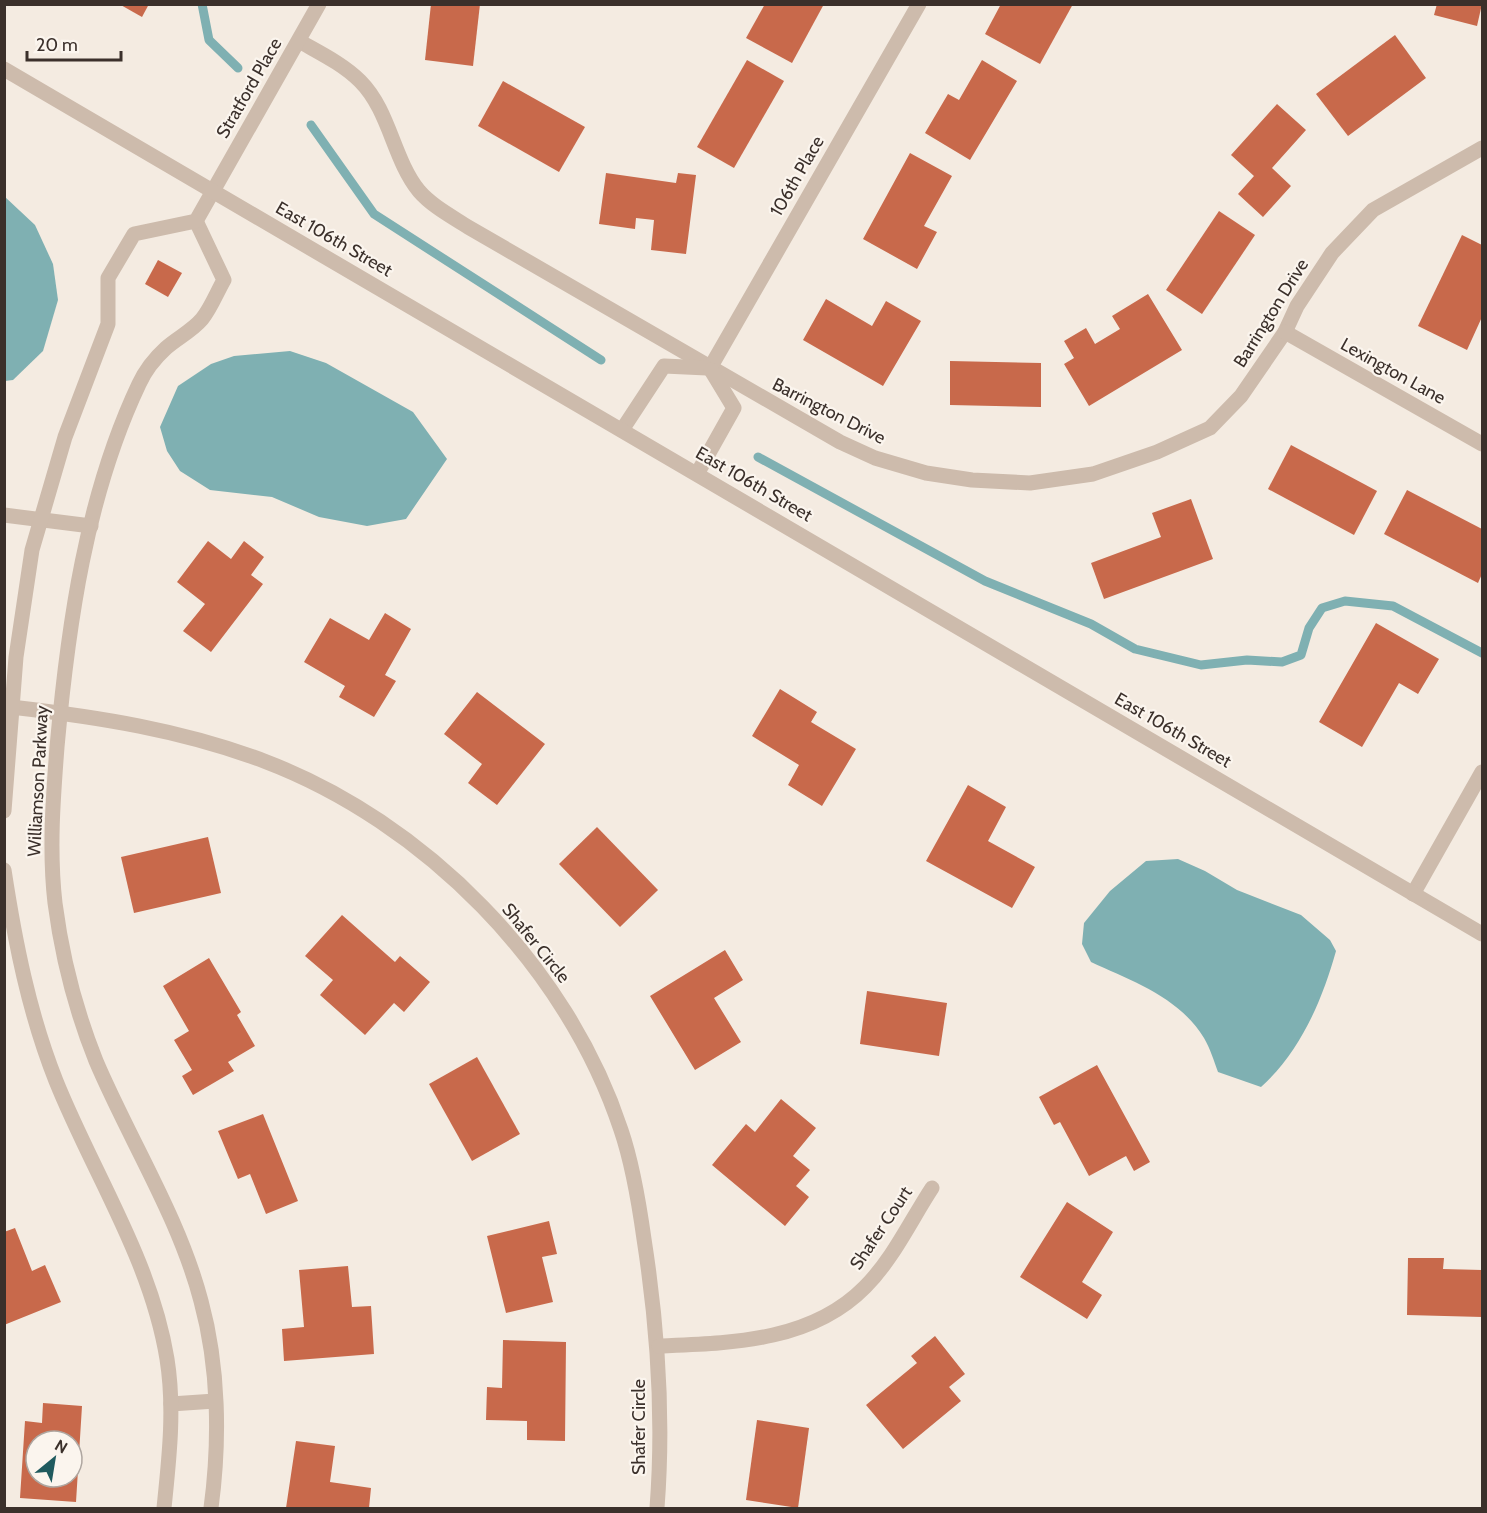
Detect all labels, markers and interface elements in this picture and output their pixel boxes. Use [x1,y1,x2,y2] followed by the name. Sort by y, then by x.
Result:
[27,24,122,62] scale bar
[36,34,78,56] text: 20 m
[211,34,287,142] street label: Stratford Place
[765,132,829,220] street label: 106th Place
[272,197,396,281] street label: East 106th Street
[1229,255,1313,371] street label: Barrington Drive
[1337,333,1449,409] street label: Lexington Lane
[769,373,889,449] street label: Barrington Drive
[692,442,816,526] street label: East 106th Street
[1111,688,1235,772] street label: East 106th Street
[23,705,53,857] street label: Williamson Parkway
[497,899,575,987] street label: Shafer Circle
[845,1182,917,1274] street label: Shafer Court
[628,1379,650,1475] street label: Shafer Circle
[24,1429,84,1489] north arrow
[52,1435,71,1457] text: N

